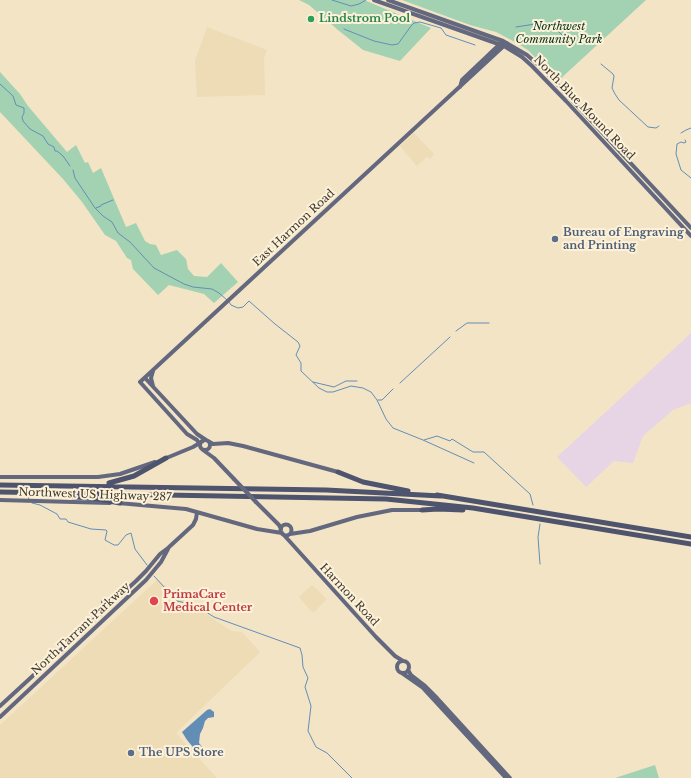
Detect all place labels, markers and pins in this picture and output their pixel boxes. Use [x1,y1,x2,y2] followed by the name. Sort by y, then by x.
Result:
[319,12,410,26] place label: Lindstrom Pool
[306,14,316,24] marker: Lindstrom Pool
[563,226,684,252] place label: Bureau of Engraving and Printing
[550,234,560,244] marker: Bureau of Engraving and Printing
[163,588,252,614] place label: PrimaCare Medical Center
[148,595,160,607] marker: PrimaCare Medical Center
[139,746,224,760] place label: The UPS Store
[126,748,136,758] marker: The UPS Store

